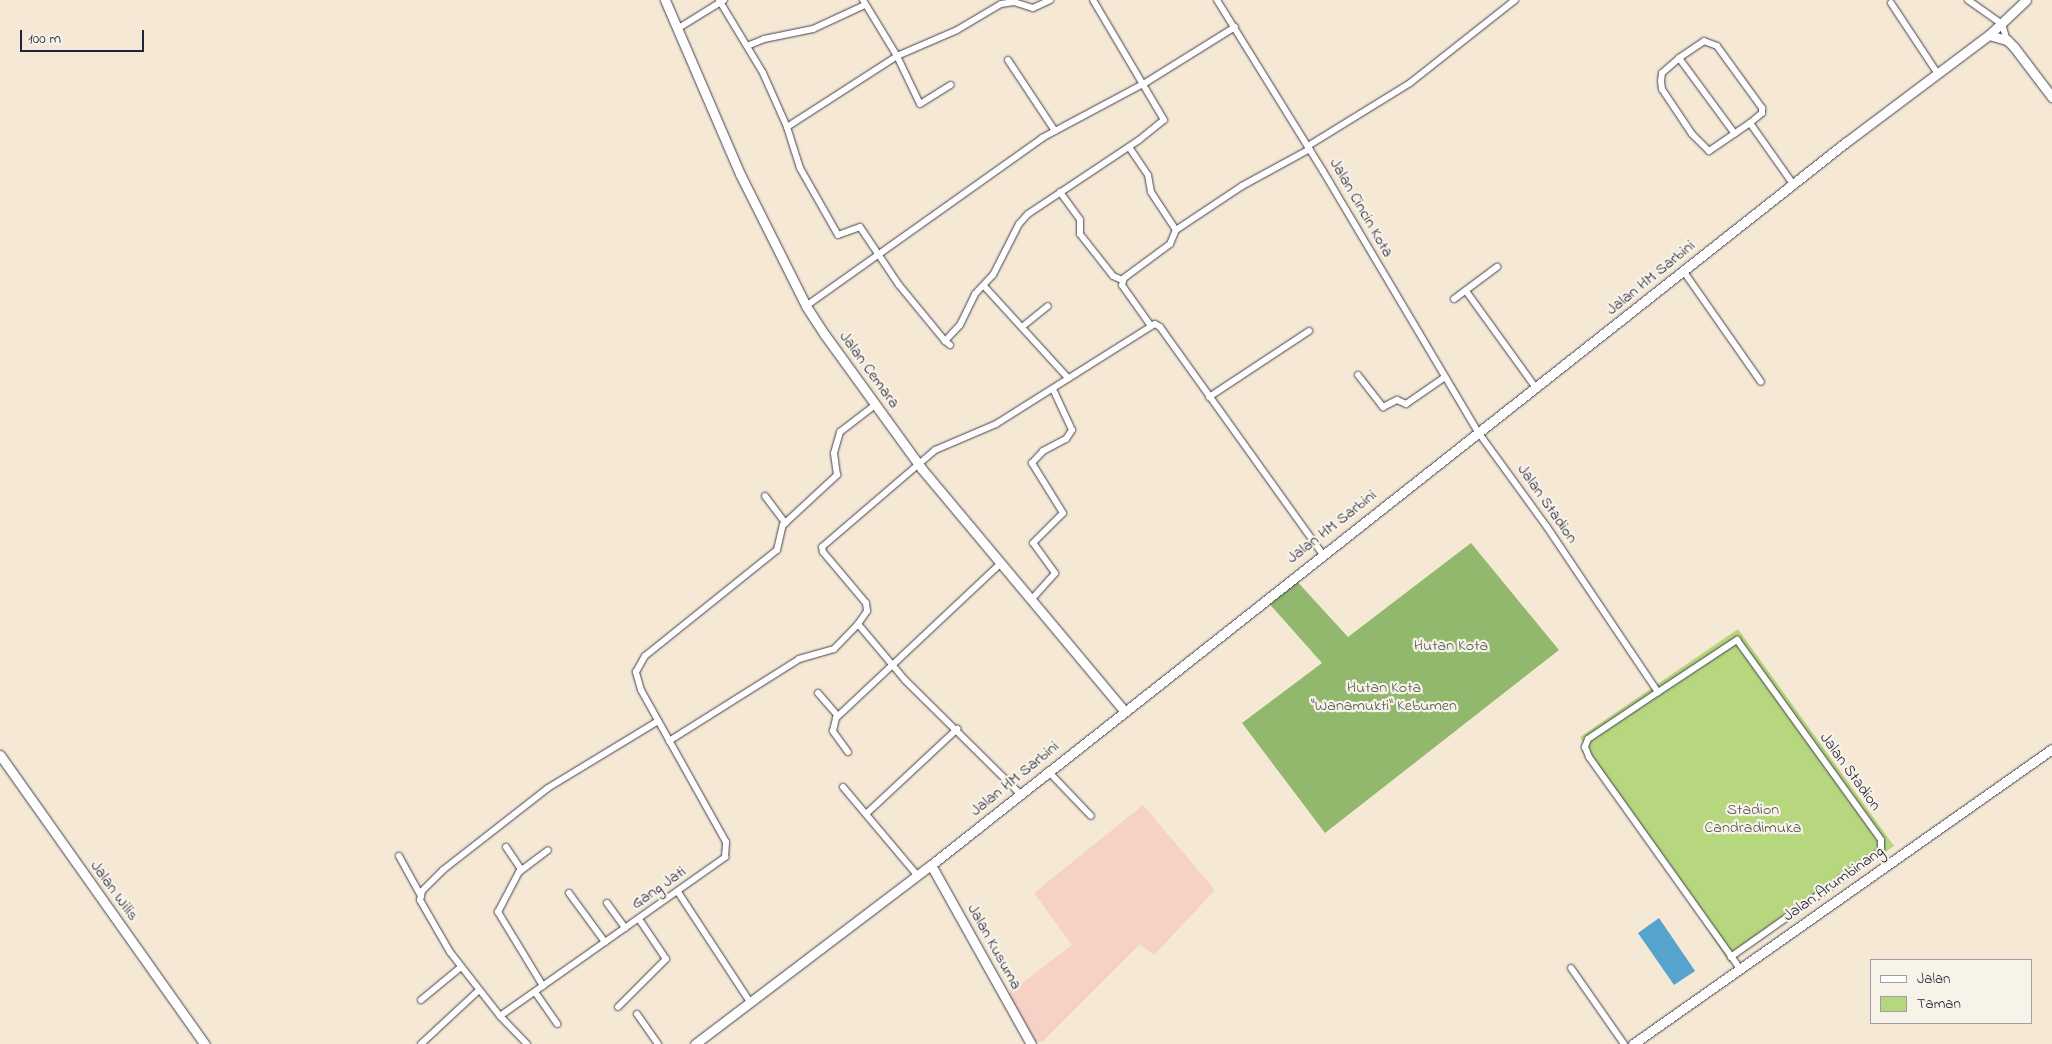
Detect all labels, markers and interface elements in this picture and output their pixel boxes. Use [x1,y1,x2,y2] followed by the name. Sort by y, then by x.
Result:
[22,20,146,52] scale bar
[28,28,61,50] text: 100 m
[1325,155,1397,261] street label: Jalan Cincin Kota
[1603,236,1699,320] street label: Jalan HM Sarbini
[835,328,903,412] street label: Jalan Cemara
[1513,461,1581,547] street label: Jalan Stadion
[1283,486,1381,568] street label: Jalan HM Sarbini
[1414,636,1488,656] park label: Hutan Kota
[1311,678,1457,716] park label: Hutan Kota "Wanamukti" Kebumen
[1815,729,1885,815] street label: Jalan Stadion
[967,737,1063,821] street label: Jalan HM Sarbini
[1705,800,1801,838] park label: Stadion Candradimuka
[1780,842,1888,926] street label: Jalan Arumbinang
[86,857,142,925] street label: Jalan Wilis
[628,862,690,914] street label: Gang Jati
[963,901,1025,993] street label: Jalan Kusuma
[1870,959,2032,1024] legend
[1917,968,1950,990] text: Jalan
[1917,993,1961,1015] text: Taman

